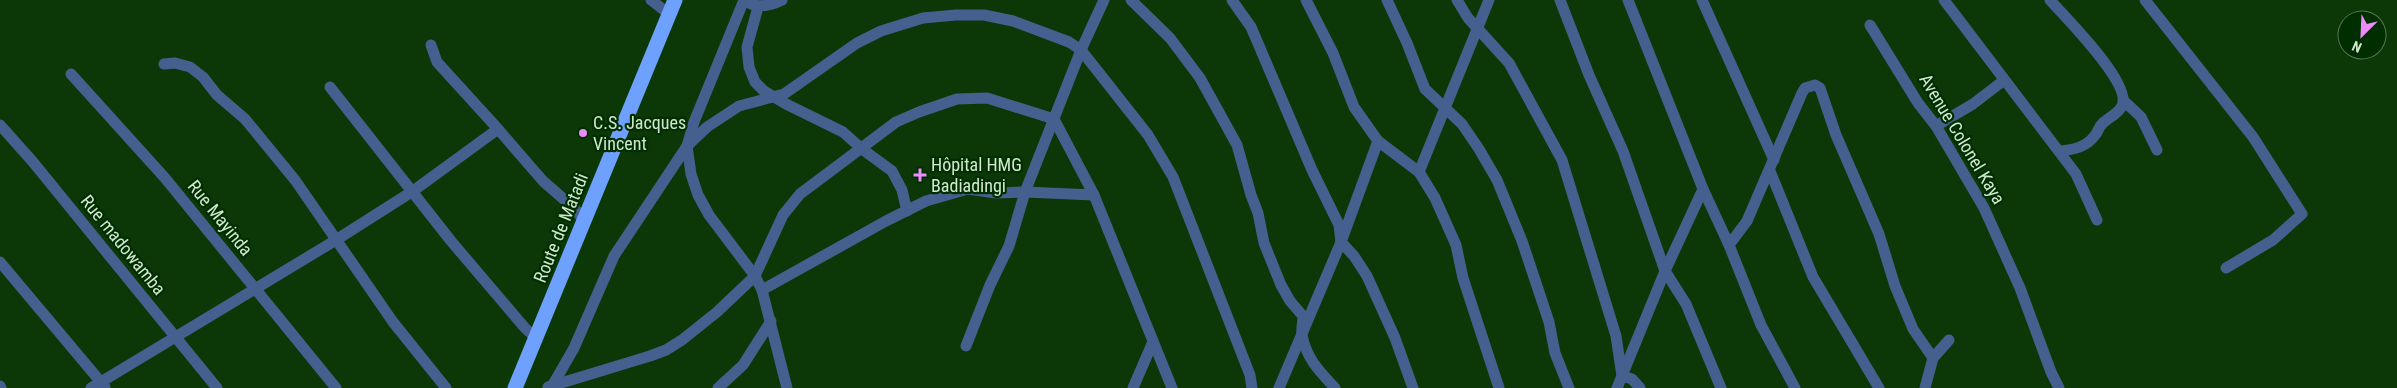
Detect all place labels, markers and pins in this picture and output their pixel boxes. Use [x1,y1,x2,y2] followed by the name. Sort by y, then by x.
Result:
[593,112,686,154] place label: C.S. Jacques Vincent
[577,127,589,139] marker: C.S. Jacques Vincent
[931,154,1022,196] place label: Hôpital HMG Badiadingi
[913,168,927,182] marker: Hôpital HMG Badiadingi

